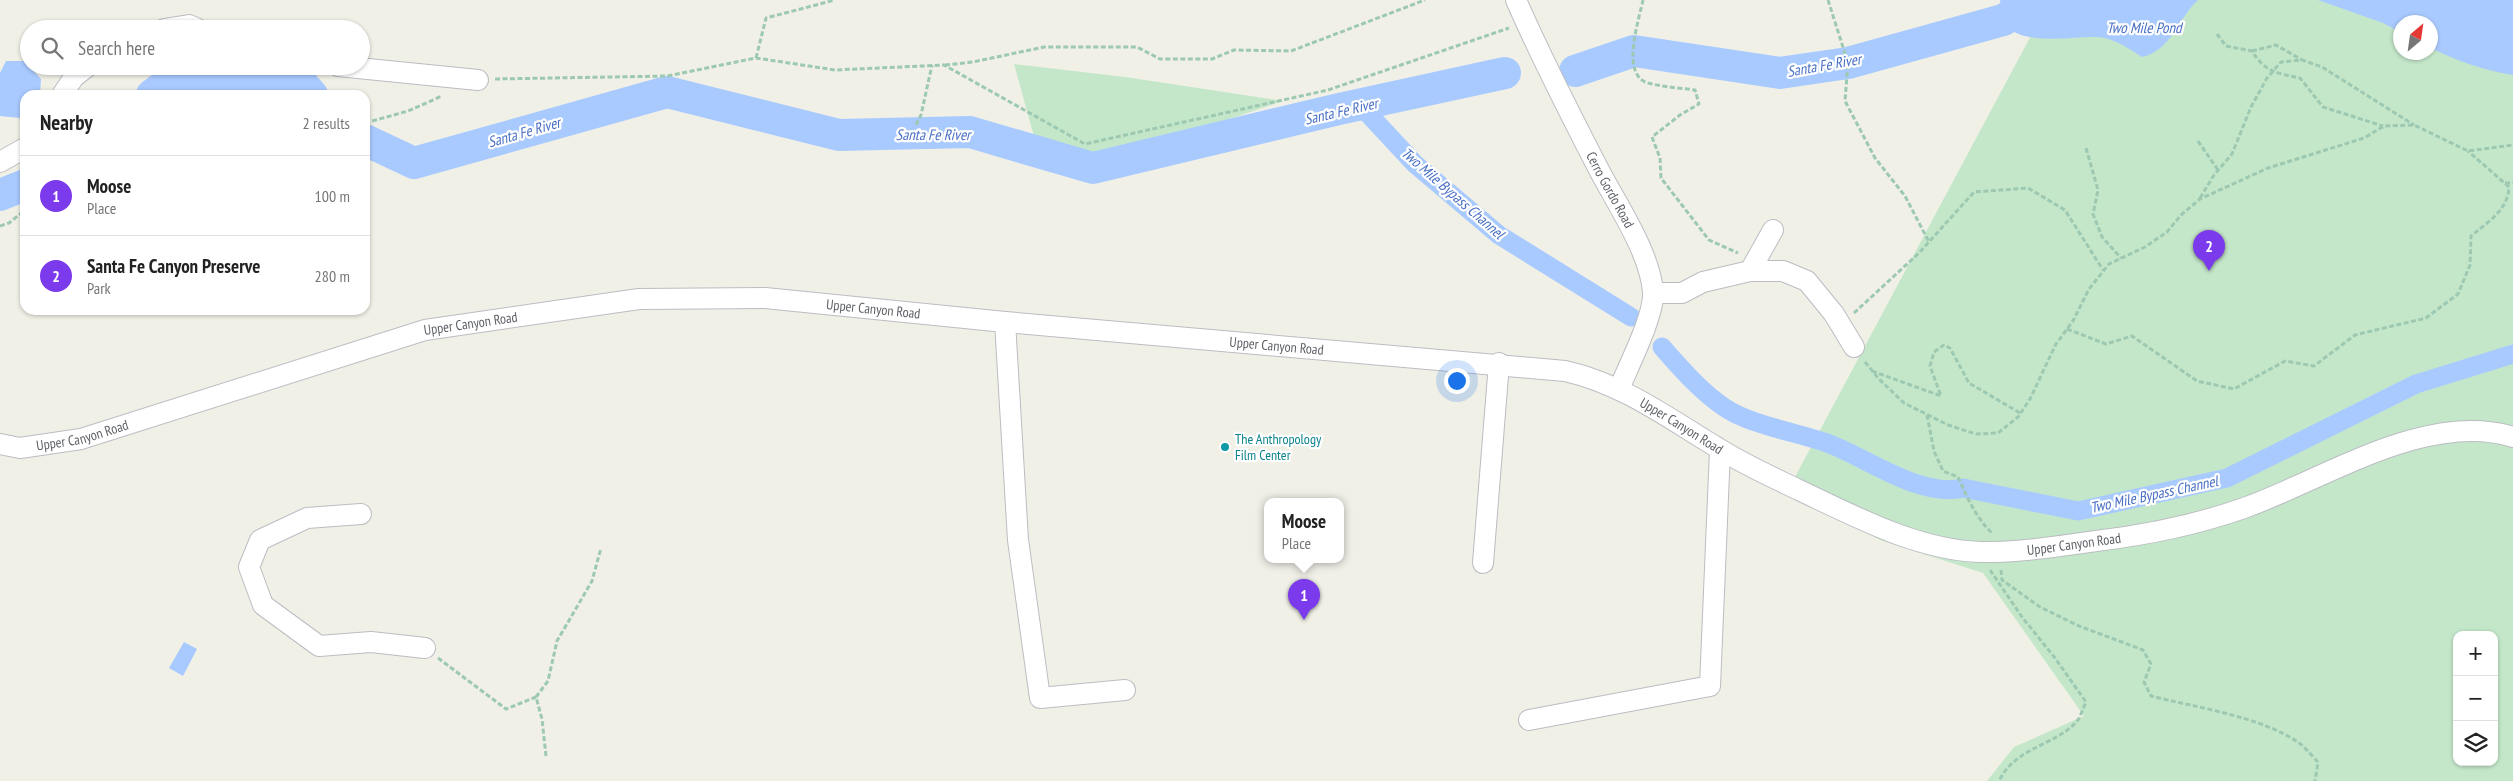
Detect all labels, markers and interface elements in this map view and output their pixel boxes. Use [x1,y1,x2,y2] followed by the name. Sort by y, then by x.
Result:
[2393,15,2438,60] north arrow
[2106,18,2184,37] water label: Two Mile Pond
[20,20,370,75] search box
[38,34,66,62] icon: search
[78,36,155,60] text: Search here
[1786,49,1864,81] water label: Santa Fe River
[1303,93,1381,129] water label: Santa Fe River
[40,109,93,136] text: Nearby
[486,112,564,151] water label: Santa Fe River
[303,113,350,133] text: 2 results
[896,125,972,144] water label: Santa Fe River
[1398,143,1509,244] water label: Two Mile Bypass Channel
[1582,149,1638,231] street label: Cerro Gordo Road
[87,174,131,198] text: Moose
[52,186,60,206] text: 1
[315,186,350,206] text: 100 m
[87,198,116,218] text: Place
[2193,230,2225,271] pin: 2
[87,254,260,278] text: Santa Fe Canyon Preserve
[52,266,60,286] text: 2
[315,266,350,286] text: 280 m
[87,278,111,298] text: Park
[825,295,921,322] street label: Upper Canyon Road
[423,308,519,339] street label: Upper Canyon Road
[1229,333,1324,359] street label: Upper Canyon Road
[1444,368,1470,394] your location
[1637,393,1727,458] street label: Upper Canyon Road
[35,416,131,455] street label: Upper Canyon Road
[1235,430,1322,464] place label: The Anthropology Film Center
[1219,441,1231,453] marker: The Anthropology Film Center
[2088,471,2221,517] water label: Two Mile Bypass Channel
[1264,498,1344,563] popup
[1282,509,1326,533] text: Moose
[2026,529,2122,559] street label: Upper Canyon Road
[1282,533,1311,553] text: Place
[1288,579,1320,620] pin: 1
[2453,631,2498,766] map controls
[2453,631,2498,676] button: +
[2453,676,2498,721] button: −
[2453,721,2498,766] button: layers

